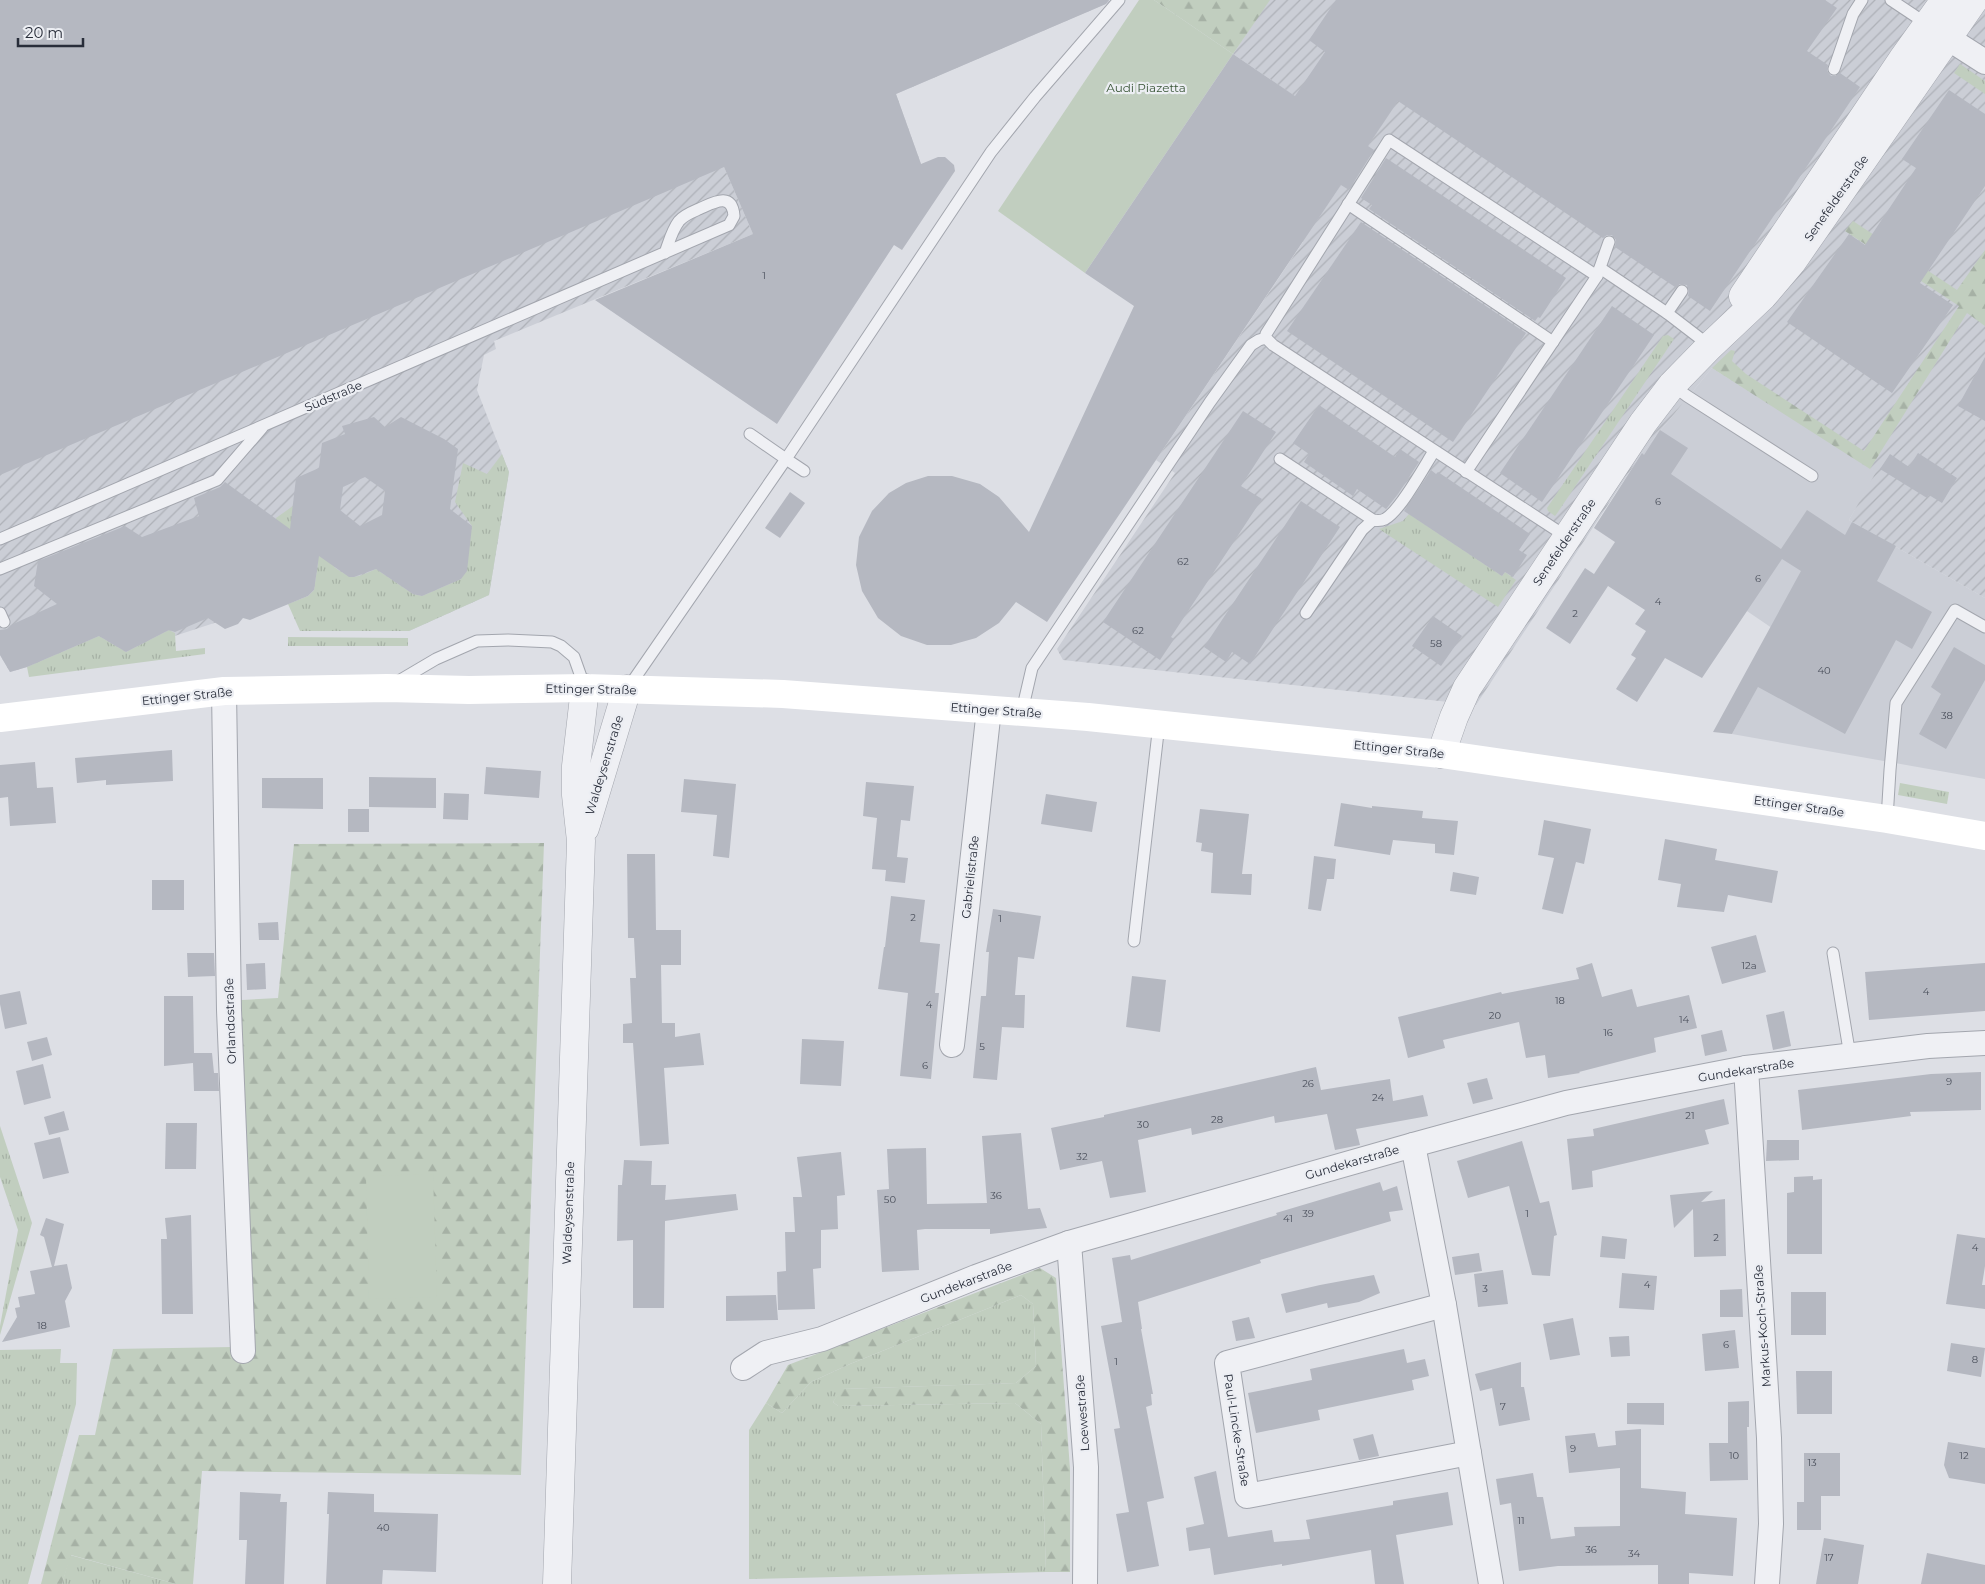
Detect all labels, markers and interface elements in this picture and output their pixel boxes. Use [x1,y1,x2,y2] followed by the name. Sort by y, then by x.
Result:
[18,15,82,47] scale bar
[25,23,63,42] text: 20 m
[1106,80,1186,95] park label: Audi Piazetta
[1801,152,1871,244] street label: Senefelderstraße
[762,269,766,282] house number: 1
[302,377,364,415] street label: Südstraße
[1655,495,1661,508] house number: 6
[1529,496,1599,588] street label: Senefelderstraße
[1177,555,1189,568] house number: 62
[1755,572,1761,585] house number: 6
[1655,595,1662,608] house number: 4
[1572,607,1578,620] house number: 2
[1132,624,1144,637] house number: 62
[1430,637,1442,650] house number: 58
[1817,664,1831,677] house number: 40
[545,681,637,697] street label: Ettinger Straße
[141,684,233,708] street label: Ettinger Straße
[950,699,1042,721] street label: Ettinger Straße
[1941,709,1953,722] house number: 38
[582,713,626,817] street label: Waldeysenstraße
[1353,737,1445,761] street label: Ettinger Straße
[1753,792,1845,820] street label: Ettinger Straße
[958,835,982,919] street label: Gabrielistraße
[910,911,916,924] house number: 2
[998,912,1002,925] house number: 1
[1741,959,1757,972] house number: 12a
[221,978,239,1064] street label: Orlandostraße
[1923,985,1930,998] house number: 4
[1555,994,1565,1007] house number: 18
[926,998,933,1011] house number: 4
[1489,1009,1502,1022] house number: 20
[1679,1013,1689,1026] house number: 14
[1603,1026,1613,1039] house number: 16
[979,1040,985,1053] house number: 5
[1697,1055,1795,1085] street label: Gundekarstraße
[922,1059,928,1072] house number: 6
[1946,1075,1952,1088] house number: 9
[1302,1077,1314,1090] house number: 26
[1372,1091,1384,1104] house number: 24
[1685,1109,1695,1122] house number: 21
[1211,1113,1223,1126] house number: 28
[1137,1118,1150,1131] house number: 30
[1303,1141,1401,1183] street label: Gundekarstraße
[1076,1150,1088,1163] house number: 32
[559,1161,577,1265] street label: Waldeysenstraße
[990,1189,1002,1202] house number: 36
[884,1193,897,1206] house number: 50
[1302,1207,1314,1220] house number: 39
[1525,1207,1529,1220] house number: 1
[1283,1212,1293,1225] house number: 41
[1713,1231,1719,1244] house number: 2
[1972,1241,1979,1254] house number: 4
[918,1258,1014,1306] street label: Gundekarstraße
[1750,1264,1774,1388] street label: Markus-Koch-Straße
[1644,1278,1651,1291] house number: 4
[1482,1282,1488,1295] house number: 3
[37,1319,47,1332] house number: 18
[1723,1338,1729,1351] house number: 6
[1972,1353,1978,1366] house number: 8
[1114,1355,1118,1368] house number: 1
[1221,1373,1253,1487] street label: Paul-Lincke-Straße
[1072,1374,1092,1452] street label: Loewestraße
[1500,1400,1506,1413] house number: 7
[1570,1442,1576,1455] house number: 9
[1729,1449,1739,1462] house number: 10
[1959,1449,1969,1462] house number: 12
[1807,1456,1817,1469] house number: 13
[1517,1514,1525,1527] house number: 11
[376,1521,390,1534] house number: 40
[1585,1543,1597,1556] house number: 36
[1628,1547,1641,1560] house number: 34
[1824,1551,1834,1564] house number: 17

